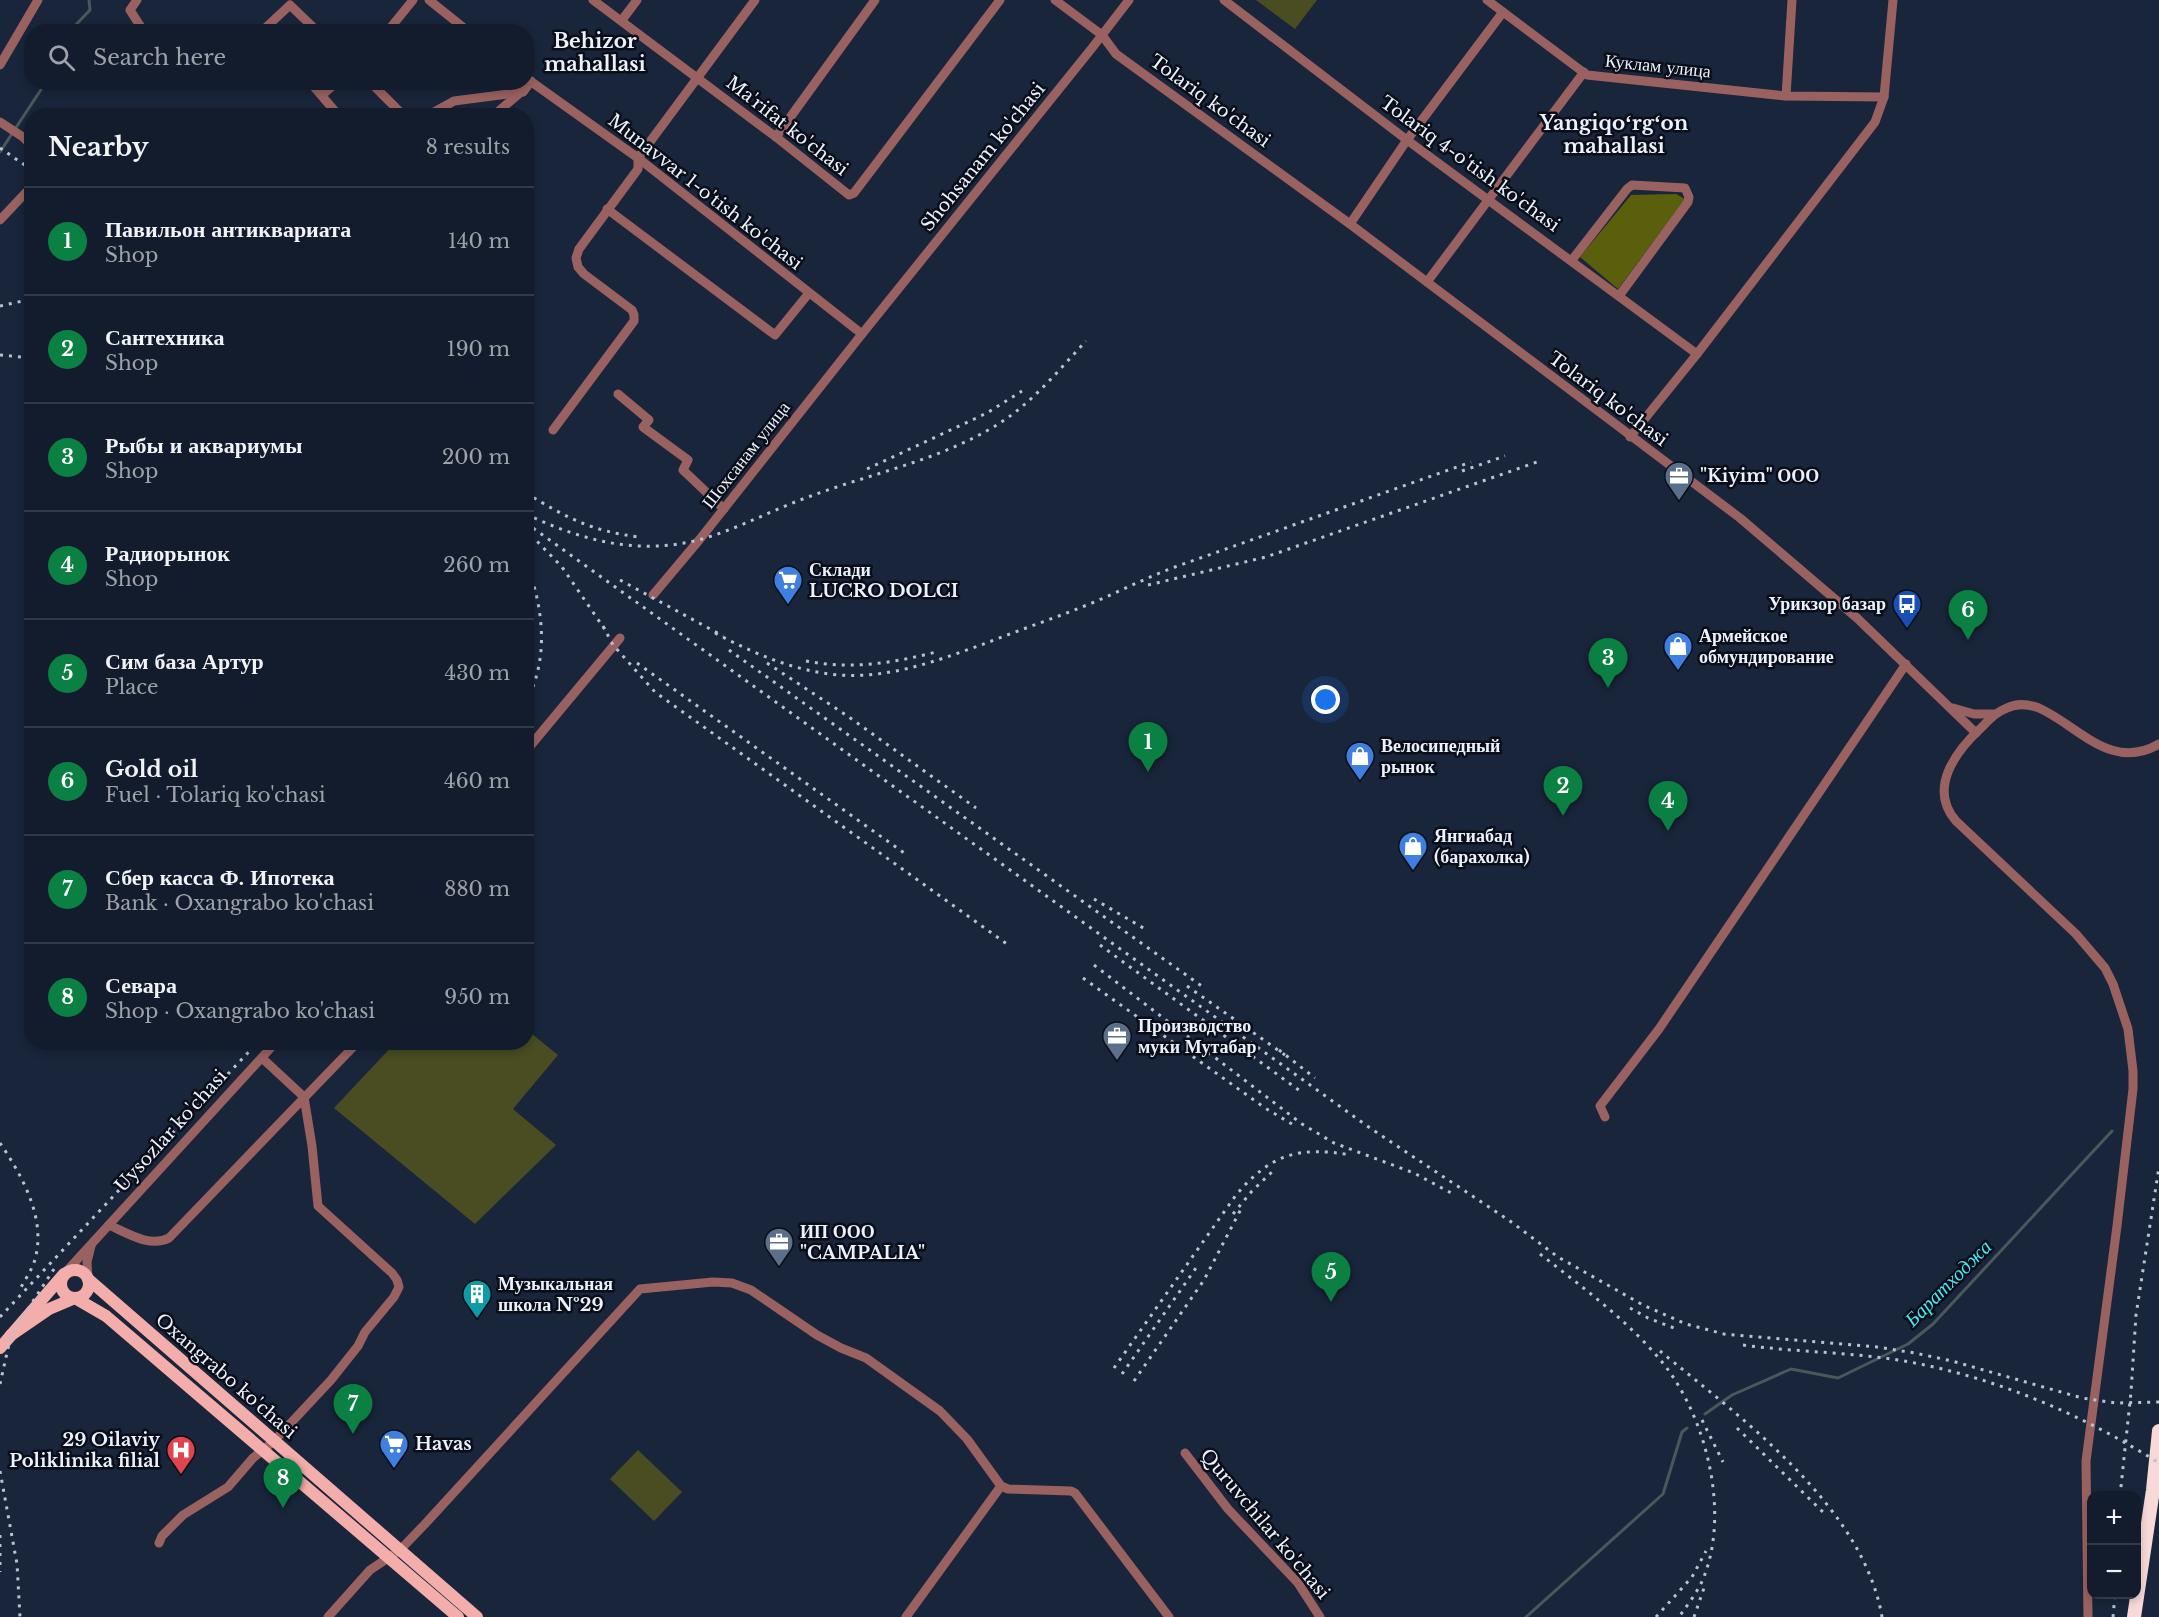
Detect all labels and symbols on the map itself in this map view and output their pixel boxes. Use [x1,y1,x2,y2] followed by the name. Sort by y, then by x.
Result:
[544,29,646,76] district label: Behizor mahallasi
[1146,50,1274,152] street label: Tolariq ko'chasi
[1604,50,1712,83] street label: Куклам улица
[722,72,852,180] street label: Ma'rifat ko'chasi
[916,78,1050,236] street label: Shohsanam ko'chasi
[1376,92,1564,236] street label: Tolariq 4-o'tish ko'chasi
[604,109,806,275] street label: Munavvar 1-o'tish ko'chasi
[1539,111,1689,158] district label: Yangiqoʻrgʻon mahallasi
[1544,347,1672,451] street label: Tolariq ko'chasi
[697,397,795,513] street label: Шохсанам улица
[1663,460,1695,502] office icon: "Kiyim" ООО
[1700,465,1819,487] place label: "Kiyim" ООО
[809,559,959,602] place label: Склади LUCRO DOLCI
[772,564,804,606] supermarket icon: Склади LUCRO DOLCI
[1891,588,1923,630] bus stop icon: Урикзор базар
[1948,590,1988,640] pin: 6
[1769,593,1886,615] place label: Урикзор базар
[1699,625,1834,668] place label: Армейское обмундирование
[1662,630,1694,672] shop icon: Армейское обмундирование
[1588,638,1628,688] pin: 3
[1311,685,1340,714] your location
[1128,722,1168,772] pin: 1
[1381,735,1500,778] place label: Велосипедный рынок
[1344,740,1376,782] shop icon: Велосипедный рынок
[1544,766,1582,816] pin: 2
[1648,782,1688,831] pin: 4
[1434,825,1530,868] place label: Янгиабад (барахолка)
[1397,830,1429,872] shop icon: Янгиабад (барахолка)
[1138,1015,1257,1058] place label: Производство муки Мутабар
[1101,1020,1133,1062] office icon: Производство муки Мутабар
[110,1065,232,1197] street label: Uysozlar ko'chasi
[800,1221,925,1264] place label: ИП ООО "CAMPALIA"
[763,1226,795,1268] office icon: ИП ООО "CAMPALIA"
[1899,1235,1996,1332] water label: Баратходжа
[1312,1252,1350,1302] pin: 5
[498,1273,613,1316] place label: Музыкальная школа №29
[461,1278,493,1320] building icon: Музыкальная школа №29
[151,1309,301,1443] street label: Oxangrabo ko'chasi
[334,1384,372,1434] pin: 7
[378,1428,410,1470] supermarket icon: Havas
[9,1429,161,1472] place label: 29 Oilaviy Poliklinika filial
[415,1433,472,1455] place label: Havas
[165,1434,197,1476] hospital icon: 29 Oilaviy Poliklinika filial
[1196,1444,1334,1604] street label: Quruvchilar ko'chasi
[264,1458,302,1508] pin: 8

